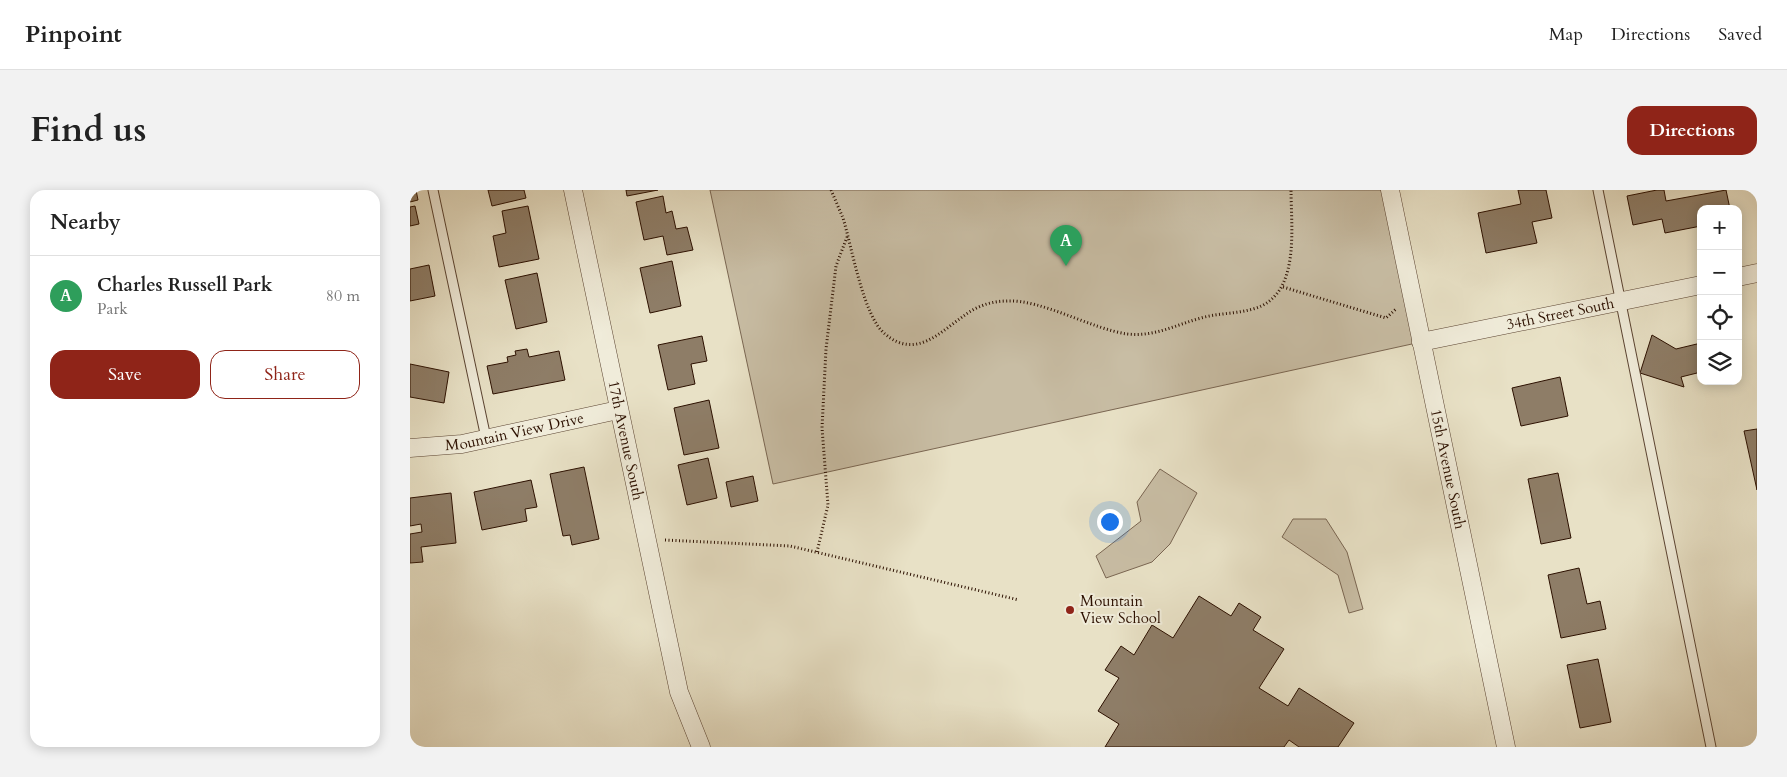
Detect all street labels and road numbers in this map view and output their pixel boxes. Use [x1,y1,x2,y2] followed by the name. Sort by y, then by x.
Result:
[1505,293,1616,334] street label: 34th Street South
[604,379,648,503] street label: 17th Avenue South
[1426,407,1470,531] street label: 15th Avenue South
[444,408,586,455] street label: Mountain View Drive

